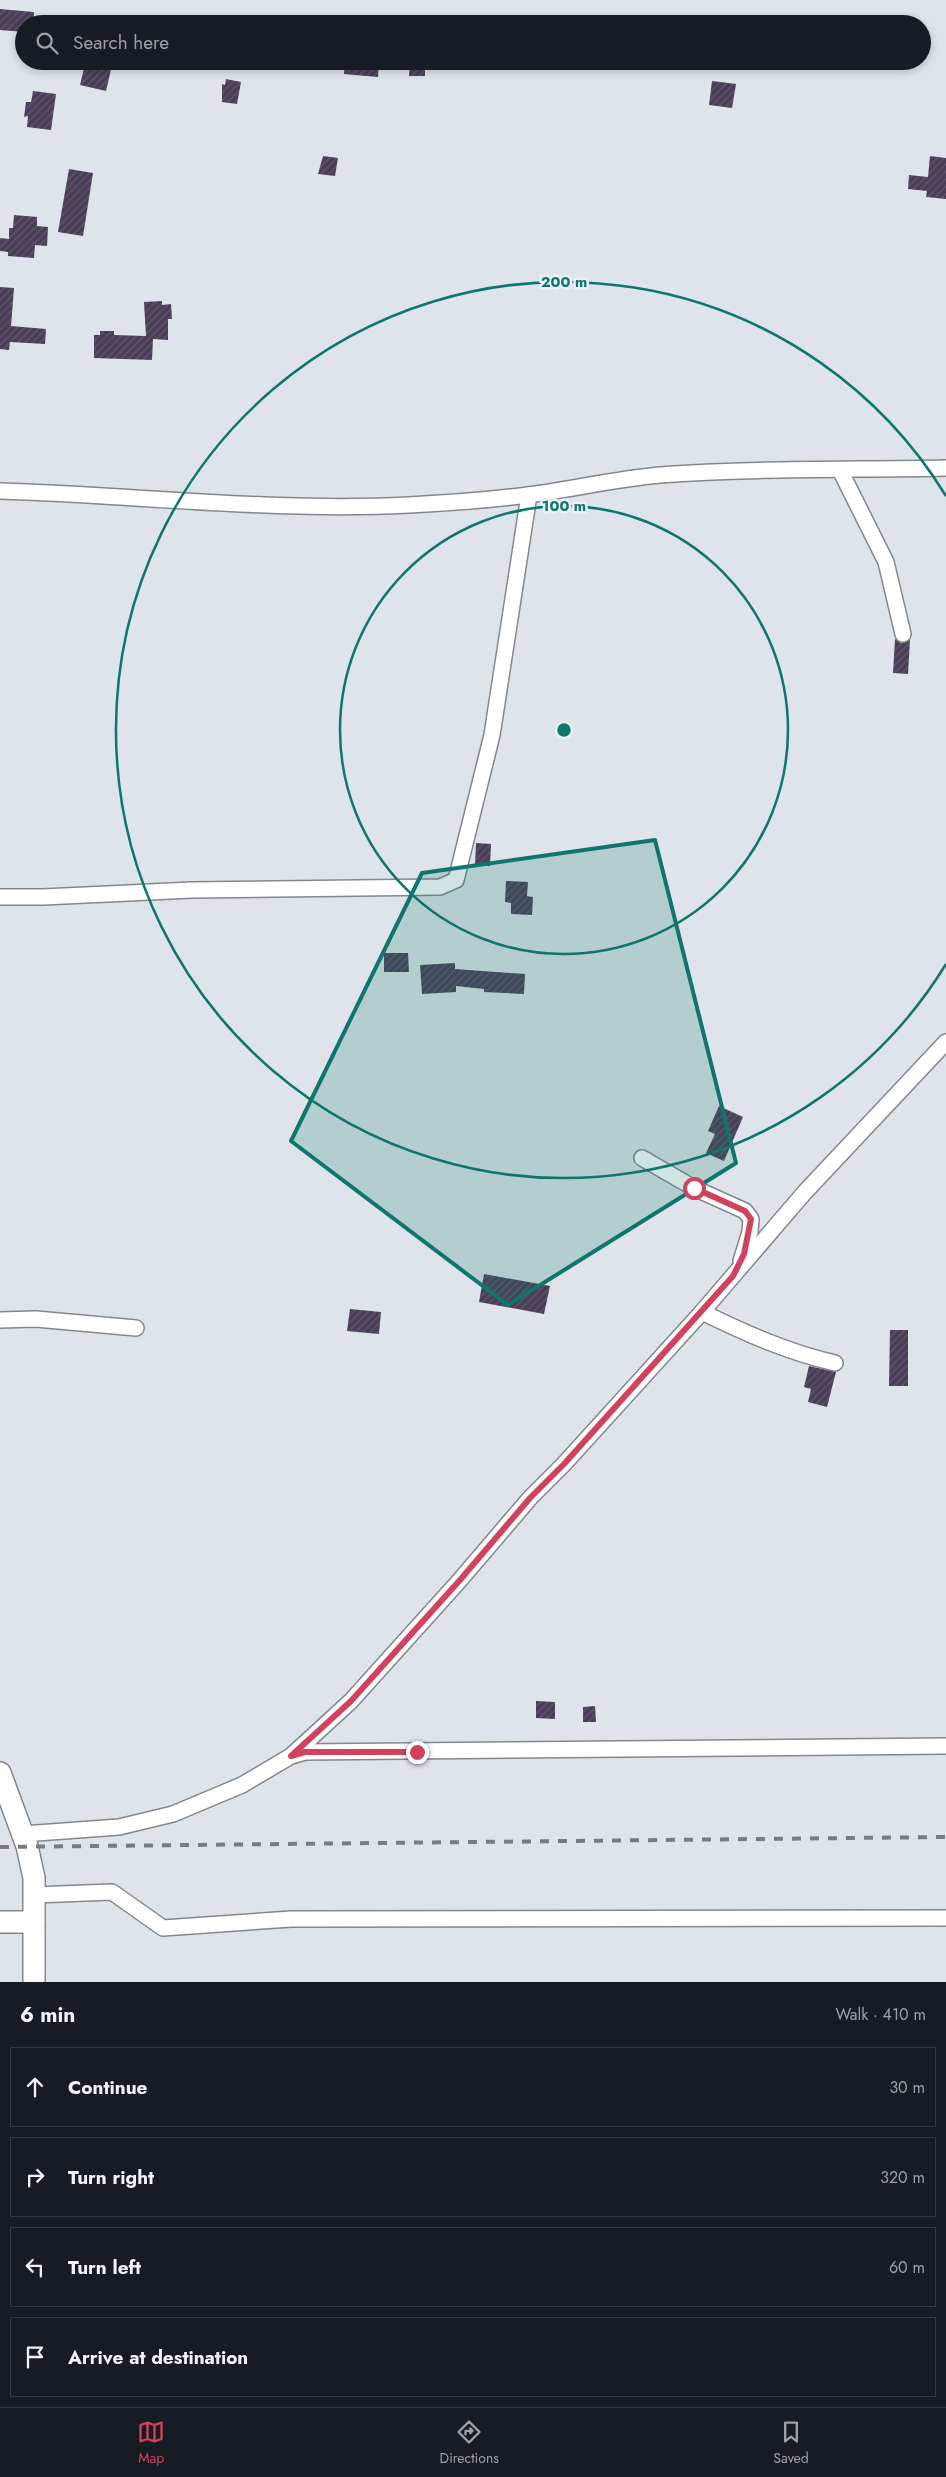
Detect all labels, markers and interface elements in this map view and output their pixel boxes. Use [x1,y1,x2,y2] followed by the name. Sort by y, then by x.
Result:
[15,15,931,70] search box
[33,29,61,57] icon: search
[73,29,169,56] text: Search here
[541,271,587,293] text: 200 m
[542,495,586,517] text: 100 m
[555,721,573,739] centre of rings
[683,1177,706,1200] route start
[406,1741,429,1764] route end
[20,2000,75,2030] text: 6 min
[836,2003,926,2026] text: Walk · 410 m
[21,2073,49,2101] icon: ahead
[68,2074,147,2101] text: Continue
[889,2076,925,2099] text: 30 m
[21,2163,49,2191] icon: right
[68,2164,154,2191] text: Turn right
[880,2166,925,2189] text: 320 m
[21,2253,49,2281] icon: left
[68,2254,141,2281] text: Turn left
[889,2256,925,2279] text: 60 m
[21,2343,49,2371] icon: arrive
[68,2344,248,2371] text: Arrive at destination
[137,2418,165,2468] tab: Map
[440,2418,499,2468] tab: Directions
[773,2418,809,2468] tab: Saved

